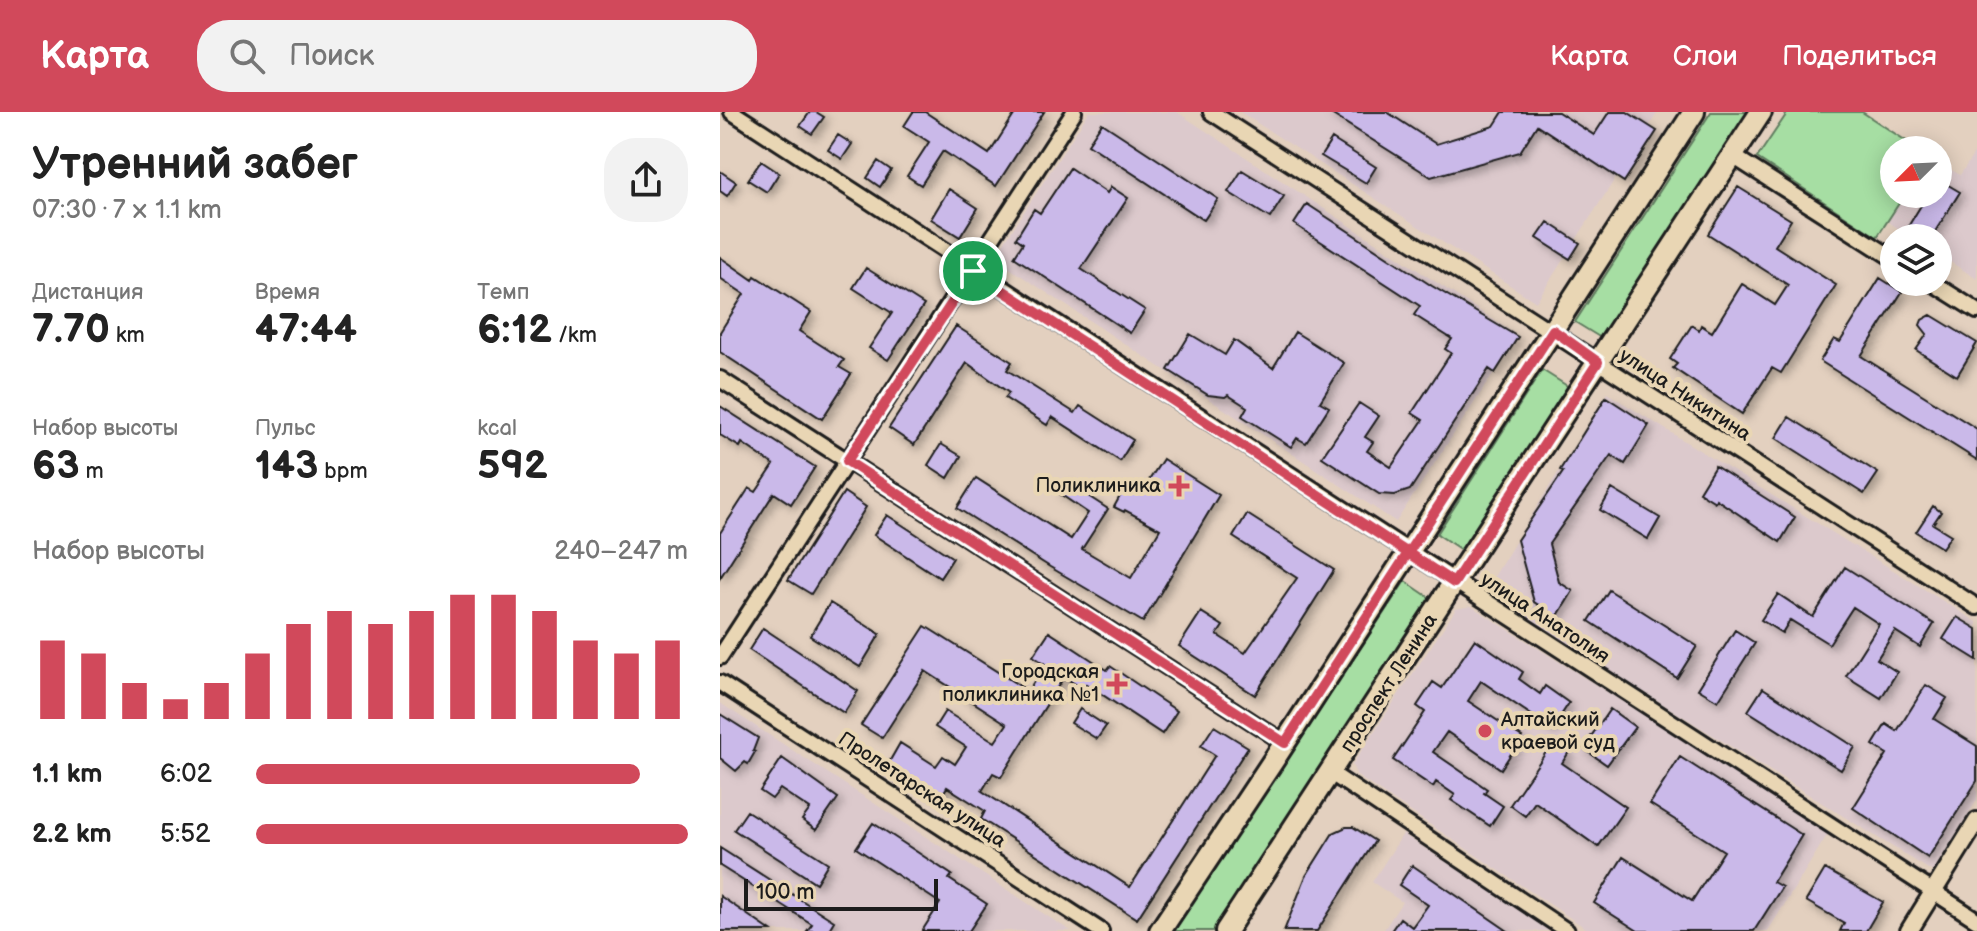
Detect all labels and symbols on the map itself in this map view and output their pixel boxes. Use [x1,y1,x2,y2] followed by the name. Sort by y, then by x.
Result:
[1880,136,1952,208] north arrow
[939,237,1007,305] pin
[1615,344,1755,447] street label: улица Никитина
[1036,474,1161,498] place label: Поликлиника
[1168,475,1190,497] marker: Поликлиника
[1476,567,1614,669] street label: улица Анатолия
[1335,609,1443,757] street label: проспект Ленина
[942,660,1099,707] place label: Городская поликлиника №1
[1106,673,1128,695] marker: Городская поликлиника №1
[1500,708,1615,755] place label: Алтайский краевой суд
[1476,722,1494,740] marker: Алтайский краевой суд
[834,727,1010,853] street label: Пролетарская улица
[744,875,938,911] scale bar

